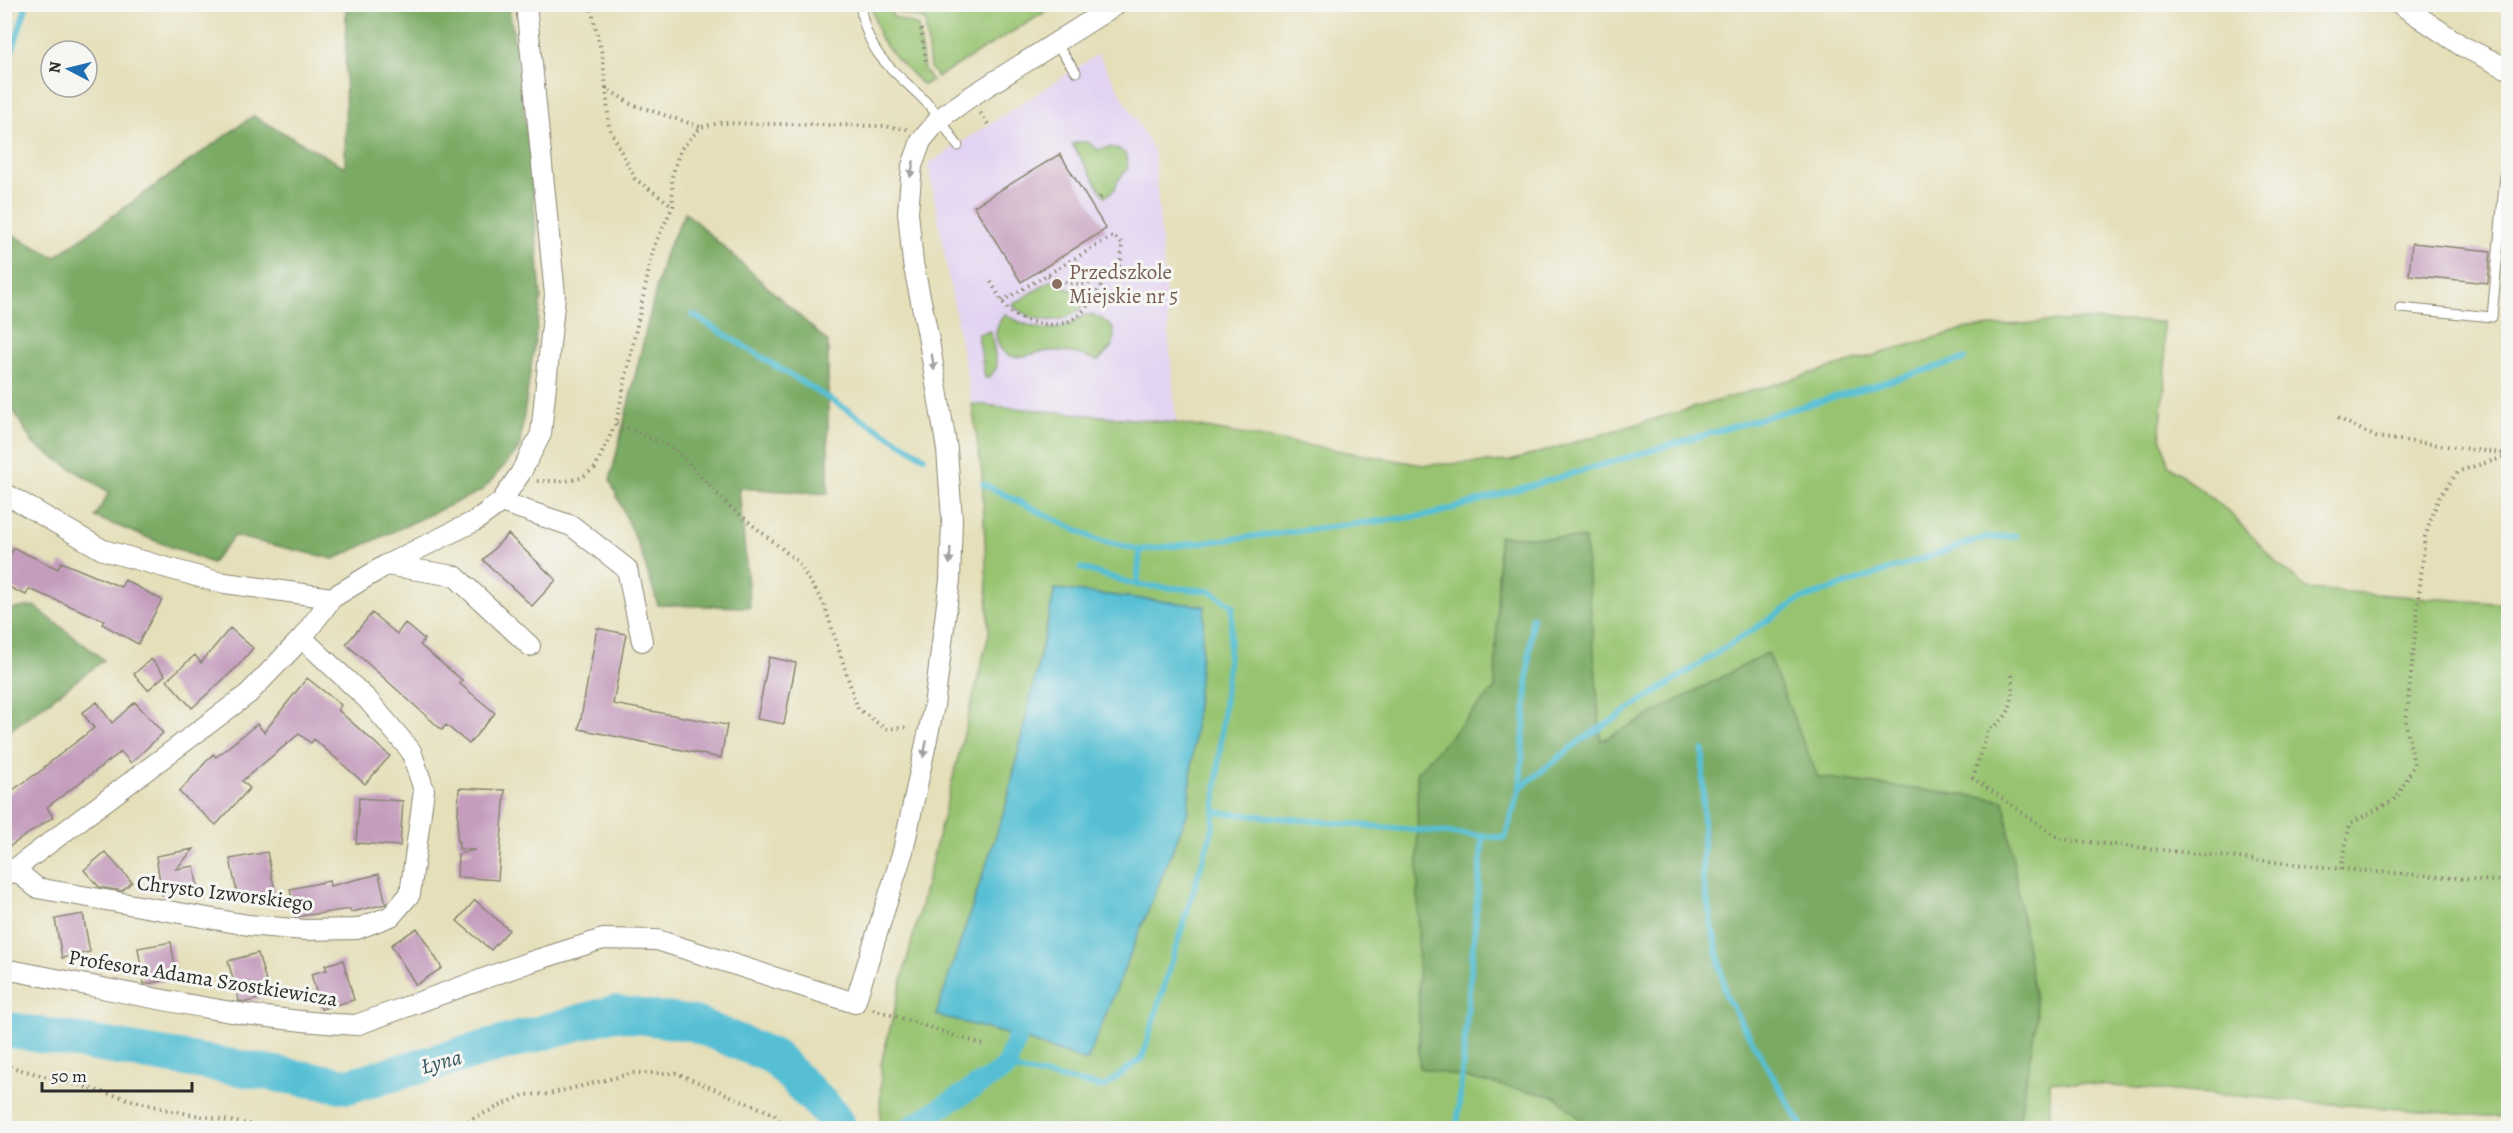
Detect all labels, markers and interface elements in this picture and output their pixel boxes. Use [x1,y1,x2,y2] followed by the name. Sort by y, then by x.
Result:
[39,39,99,99] north arrow
[43,60,67,74] text: N
[907,160,916,179] one-way arrow
[1069,258,1178,310] place label: Przedszkole Miejskie nr 5
[1050,277,1064,291] marker: Przedszkole Miejskie nr 5
[928,352,937,371] one-way arrow
[946,546,955,565] one-way arrow
[920,739,929,758] one-way arrow
[135,868,315,918] street label: Chrysto Izworskiego
[66,943,340,1013] street label: Profesora Adama Szostkiewicza
[418,1042,465,1082] water label: Łyna
[42,1055,192,1093] scale bar
[51,1064,87,1088] text: 50 m

